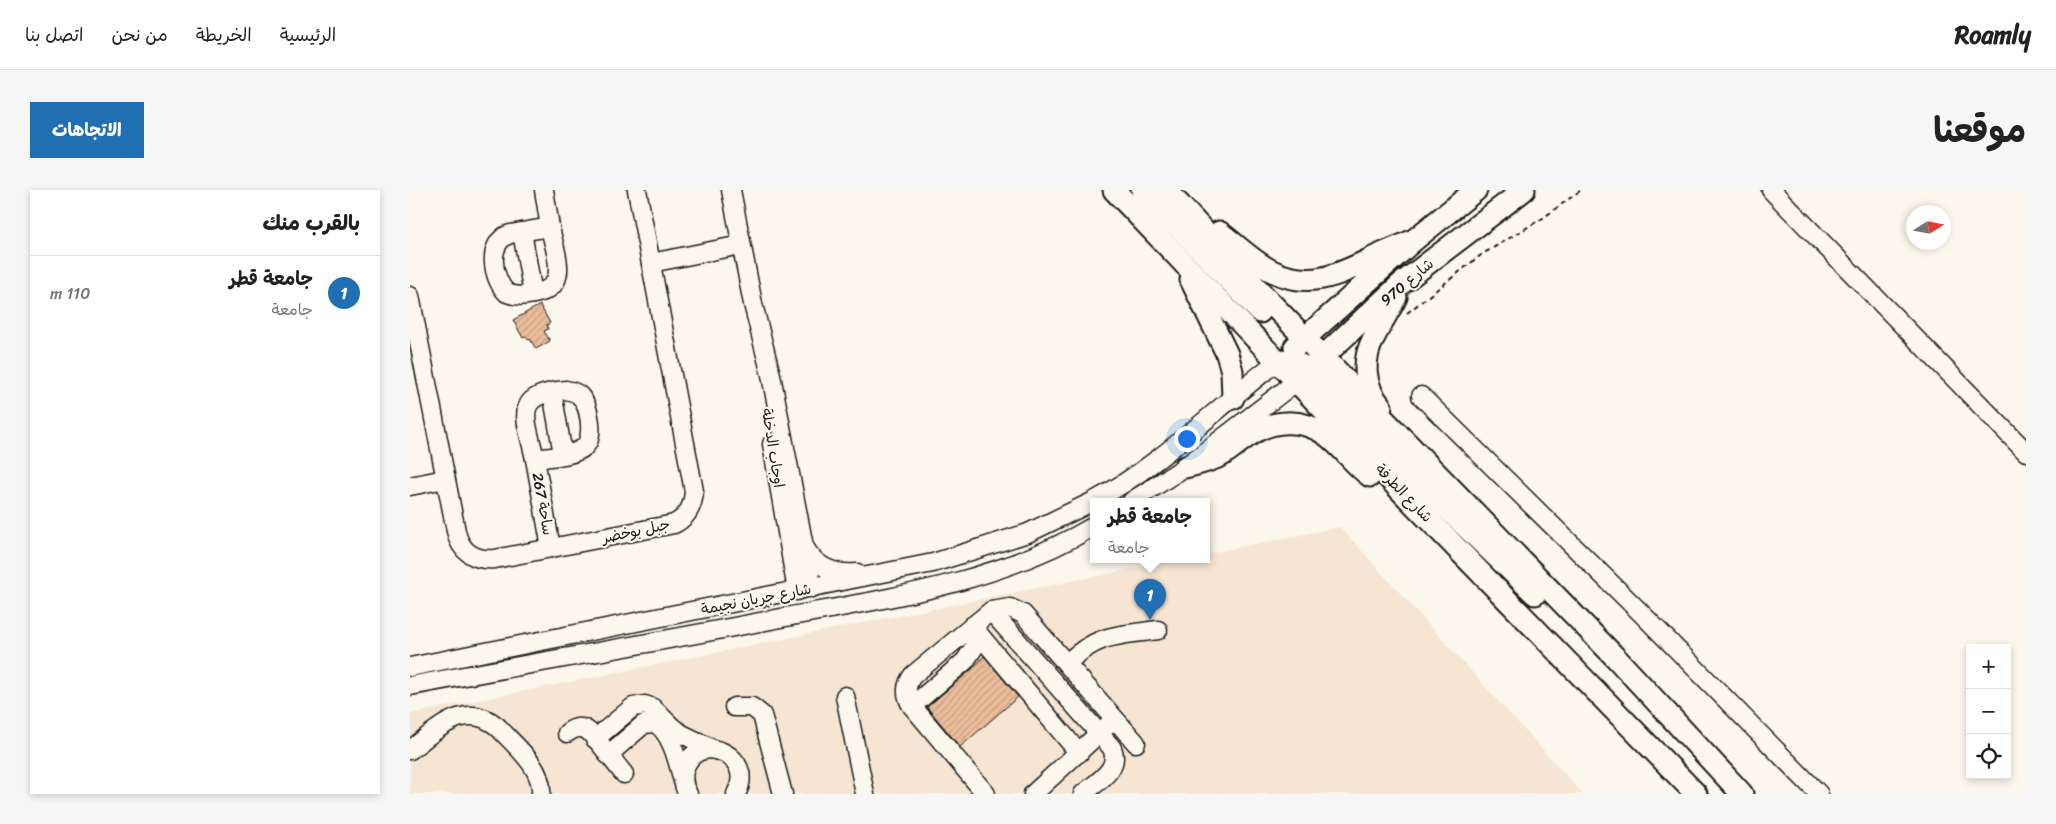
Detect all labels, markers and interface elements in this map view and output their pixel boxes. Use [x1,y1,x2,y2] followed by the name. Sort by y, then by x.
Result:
[1955,14,2031,56] text: Roamly
[25,19,84,51] text: اتصل بنا
[112,19,168,51] text: من نحن
[196,19,252,51] text: الخريطة
[280,19,336,51] text: الرئيسية
[1933,99,2026,161] text: موقعنا
[30,102,144,158] button: الاتجاهات
[262,204,360,242] text: بالقرب منك
[1906,205,1951,250] north arrow
[1374,252,1440,312] street label: شارع 970
[229,262,313,295] text: جامعة قطر
[50,279,90,308] text: 110 m
[341,279,347,308] text: 1
[271,295,313,324] text: جامعة
[754,406,792,490] street label: اوجاب الدخلة
[1174,426,1200,452] your location
[1369,457,1439,529] street label: شارع الطرفة
[525,471,561,537] street label: ساحة 267
[1090,498,1210,563] popup
[1108,500,1192,533] text: جامعة قطر
[598,511,673,551] street label: جبل بوخضر
[1108,533,1150,562] text: جامعة
[699,576,813,622] street label: شارع جريان نجيمة
[1134,579,1166,620] pin: 1
[1966,644,2011,779] map controls
[1966,644,2011,689] button: +
[1966,689,2011,734] button: −
[1966,734,2011,779] button: locate

